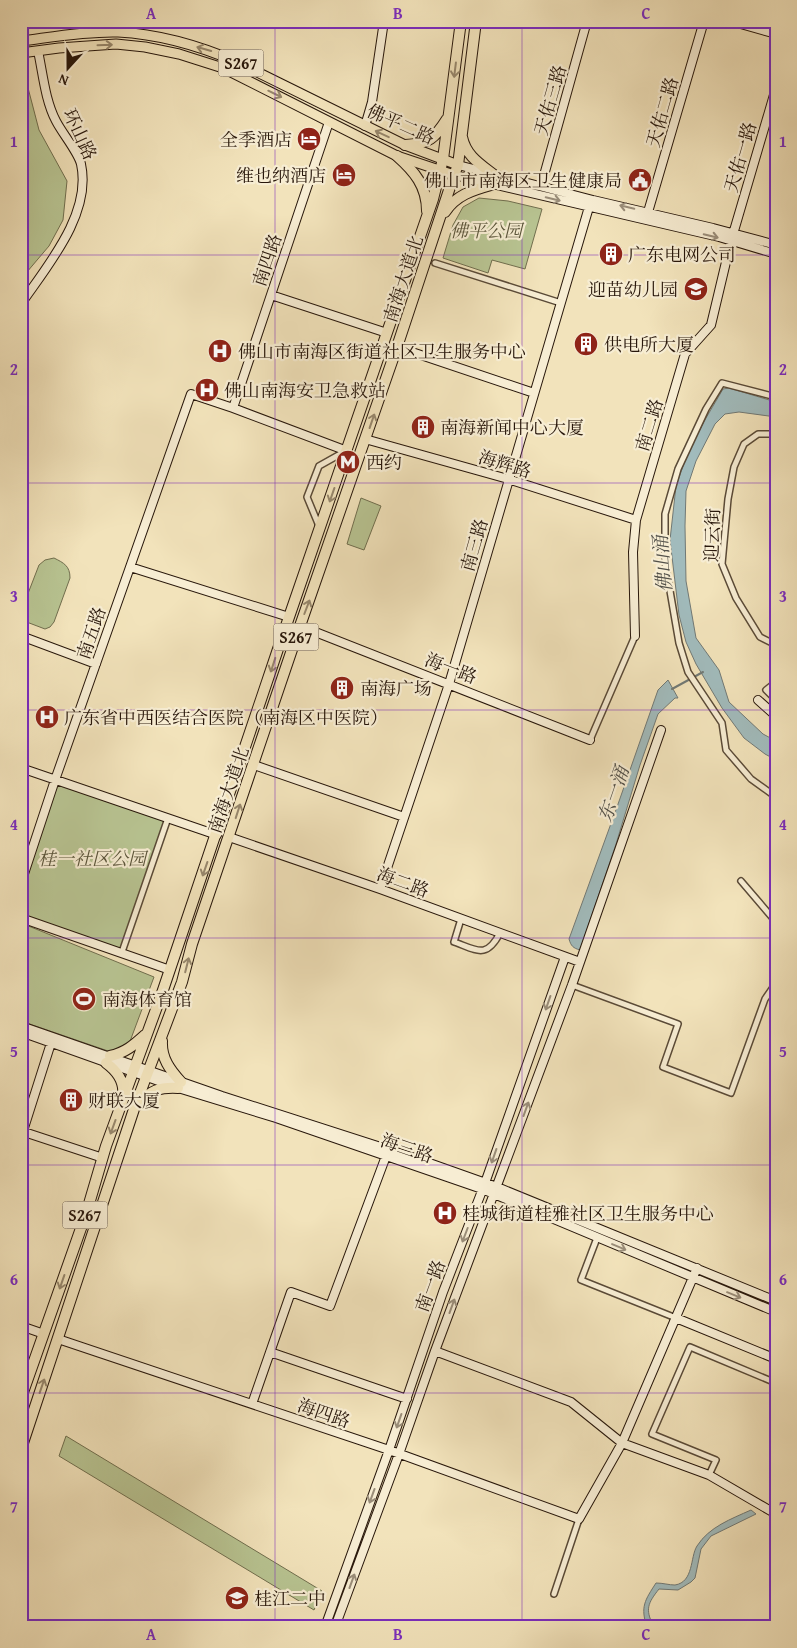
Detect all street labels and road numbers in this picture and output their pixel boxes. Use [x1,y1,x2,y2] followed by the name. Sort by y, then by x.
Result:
[218,49,264,76] road number: S267
[527,62,573,138] street label: 天佑三路
[639,74,685,150] street label: 天佑二路
[363,97,439,151] street label: 佛平二路
[56,104,104,164] street label: 环山路
[717,119,763,195] street label: 天佑一路
[245,230,289,290] street label: 南四路
[376,232,430,326] street label: 南海大道北
[628,395,670,455] street label: 南二路
[475,443,535,485] street label: 海辉路
[698,508,726,562] street label: 迎云街
[454,515,494,575] street label: 南三路
[69,603,113,663] street label: 南五路
[274,624,318,650] road number: S267
[421,646,481,690] street label: 海一路
[201,743,255,837] street label: 南海大道北
[373,860,433,904] street label: 海二路
[377,1126,437,1170] street label: 海三路
[62,1202,108,1228] road number: S267
[408,1256,452,1316] street label: 南一路
[294,1391,354,1435] street label: 海四路

